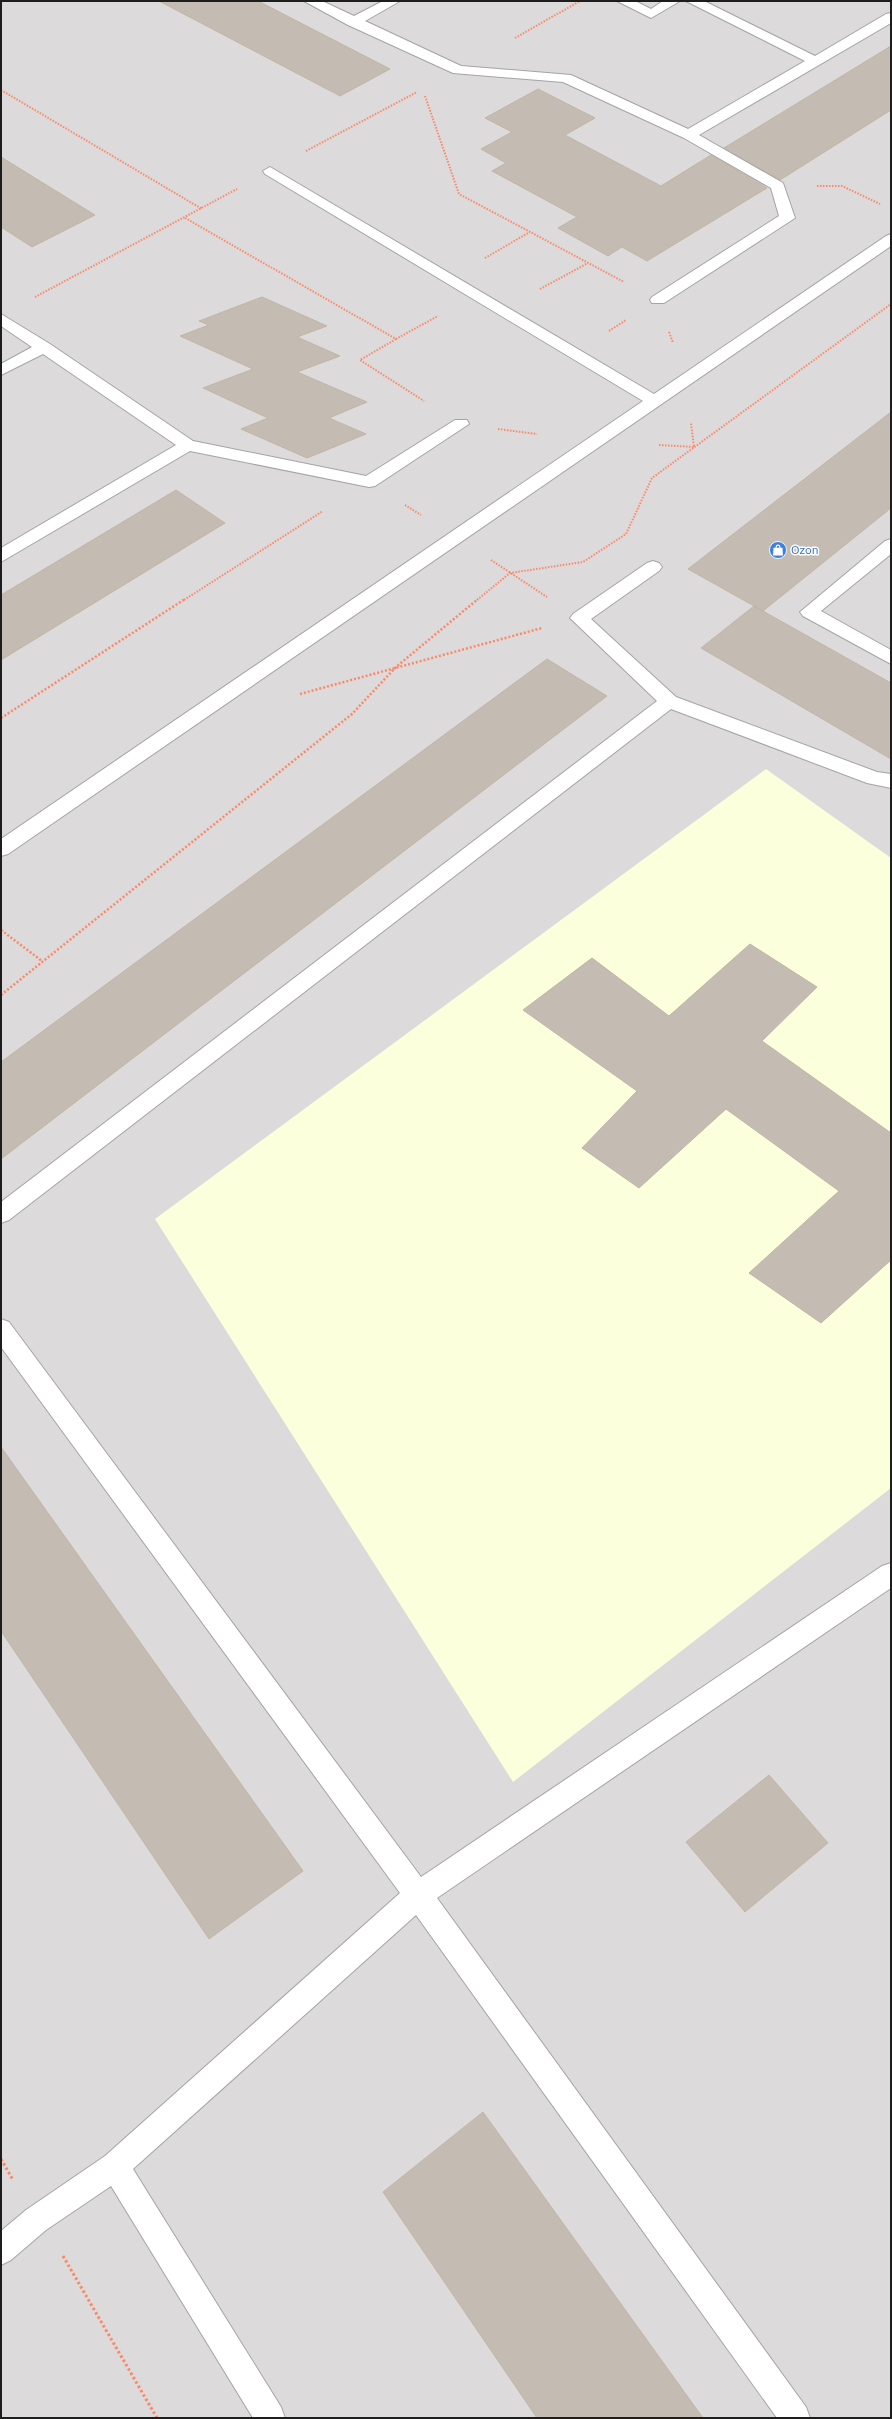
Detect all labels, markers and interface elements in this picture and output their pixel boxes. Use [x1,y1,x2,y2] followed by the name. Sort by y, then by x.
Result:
[768,540,788,560] shop icon: Ozon
[791,542,818,557] place label: Ozon

